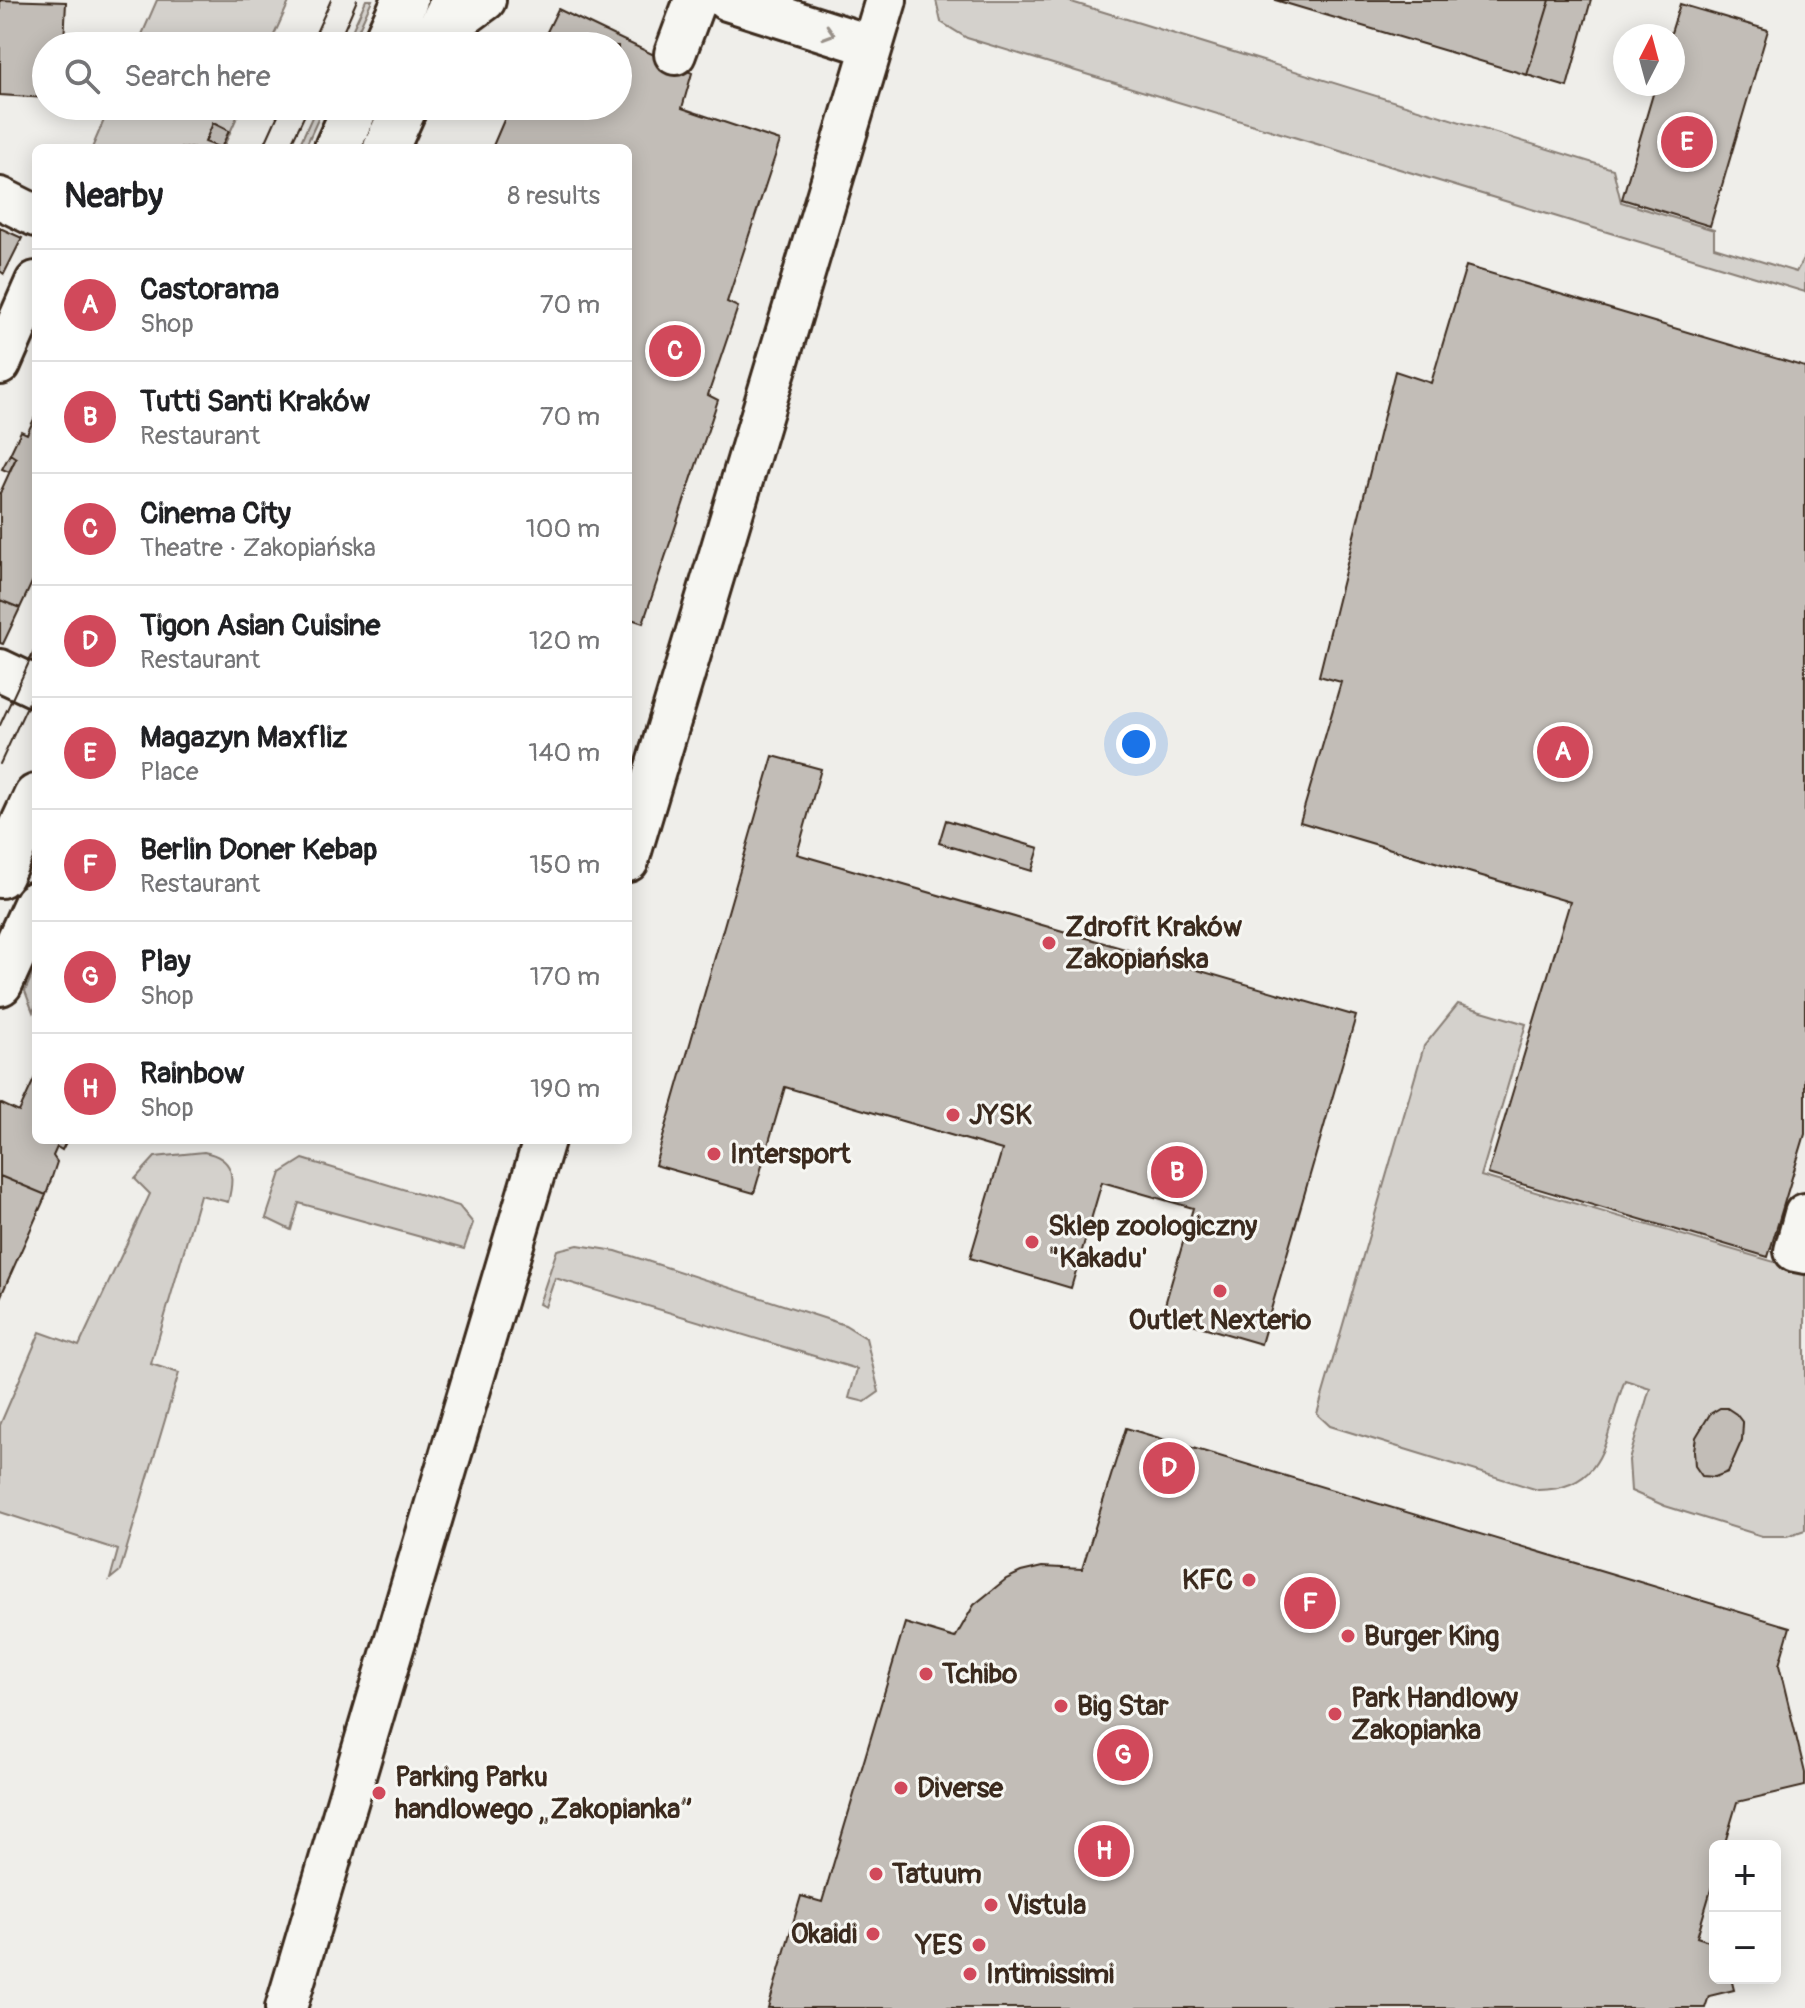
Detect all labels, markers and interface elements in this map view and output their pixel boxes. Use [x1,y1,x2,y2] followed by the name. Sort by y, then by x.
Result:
[821,24,835,40] one-way arrow
[1613,24,1685,96] north arrow
[32,32,632,120] search box
[60,54,104,98] icon: search
[124,58,271,95] text: Search here
[1661,112,1713,172] pin: E
[64,175,163,218] text: Nearby
[507,180,600,212] text: 8 results
[140,271,279,308] text: Castorama
[82,289,98,321] text: A
[540,289,600,321] text: 70 m
[140,308,194,340] text: Shop
[649,321,701,381] pin: C
[140,383,370,420] text: Tutti Santi Kraków
[83,401,97,433] text: B
[540,401,600,433] text: 70 m
[140,420,260,452] text: Restaurant
[140,495,291,532] text: Cinema City
[82,513,98,545] text: C
[526,513,600,545] text: 100 m
[140,532,376,564] text: Theatre · Zakopiańska
[140,607,380,644] text: Tigon Asian Cuisine
[82,625,98,657] text: D
[529,625,600,657] text: 120 m
[140,644,260,676] text: Restaurant
[140,719,347,756] text: Magazyn Maxfliz
[1537,722,1589,782] pin: A
[1116,724,1156,764] your location
[83,737,97,769] text: E
[528,737,600,769] text: 140 m
[140,756,199,788] text: Place
[140,831,377,868] text: Berlin Doner Kebap
[82,849,98,881] text: F
[529,849,600,881] text: 150 m
[140,868,260,900] text: Restaurant
[1065,910,1242,977] place label: Zdrofit Kraków Zakopiańska
[1040,934,1058,952] marker: Zdrofit Kraków Zakopiańska
[140,943,190,980] text: Play
[81,961,99,993] text: G
[530,961,600,993] text: 170 m
[140,980,194,1012] text: Shop
[140,1055,244,1092] text: Rainbow
[82,1073,98,1105] text: H
[530,1073,600,1105] text: 190 m
[140,1092,194,1124] text: Shop
[969,1098,1032,1133] place label: JYSK
[944,1106,962,1124] marker: JYSK
[730,1137,851,1172] place label: Intersport
[1151,1142,1203,1202] pin: B
[705,1145,723,1163] marker: Intersport
[1048,1209,1257,1276] place label: Sklep zoologiczny "Kakadu'
[1023,1233,1041,1251] marker: Sklep zoologiczny "Kakadu'
[1211,1282,1229,1300] marker: Outlet Nexterio
[1129,1303,1311,1338] place label: Outlet Nexterio
[1143,1438,1195,1498] pin: D
[1182,1563,1233,1598] place label: KFC
[1240,1571,1258,1589] marker: KFC
[1284,1573,1336,1633] pin: F
[1364,1619,1499,1654] place label: Burger King
[1339,1627,1357,1645] marker: Burger King
[941,1657,1017,1692] place label: Tchibo
[917,1665,935,1683] marker: Tchibo
[1351,1681,1518,1748] place label: Park Handlowy Zakopianka
[1077,1689,1170,1724] place label: Big Star
[1052,1697,1070,1715] marker: Big Star
[1326,1705,1344,1723] marker: Park Handlowy Zakopianka
[1097,1725,1149,1785] pin: G
[395,1760,692,1827] place label: Parking Parku handlowego „Zakopianka”
[917,1771,1004,1806] place label: Diverse
[892,1779,910,1797] marker: Diverse
[370,1784,388,1802] marker: Parking Parku handlowego „Zakopianka”
[1078,1821,1130,1881] pin: H
[1709,1840,1781,1984] map controls
[1709,1840,1781,1912] button: +
[891,1857,982,1892] place label: Tatuum
[867,1865,885,1883] marker: Tatuum
[1007,1888,1086,1923] place label: Vistula
[982,1896,1000,1914] marker: Vistula
[1709,1912,1781,1984] button: −
[791,1917,857,1952] place label: Okaidi
[864,1925,882,1943] marker: Okaidi
[914,1928,963,1963] place label: YES
[970,1936,988,1954] marker: YES
[986,1957,1114,1992] place label: Intimissimi
[961,1965,979,1983] marker: Intimissimi

